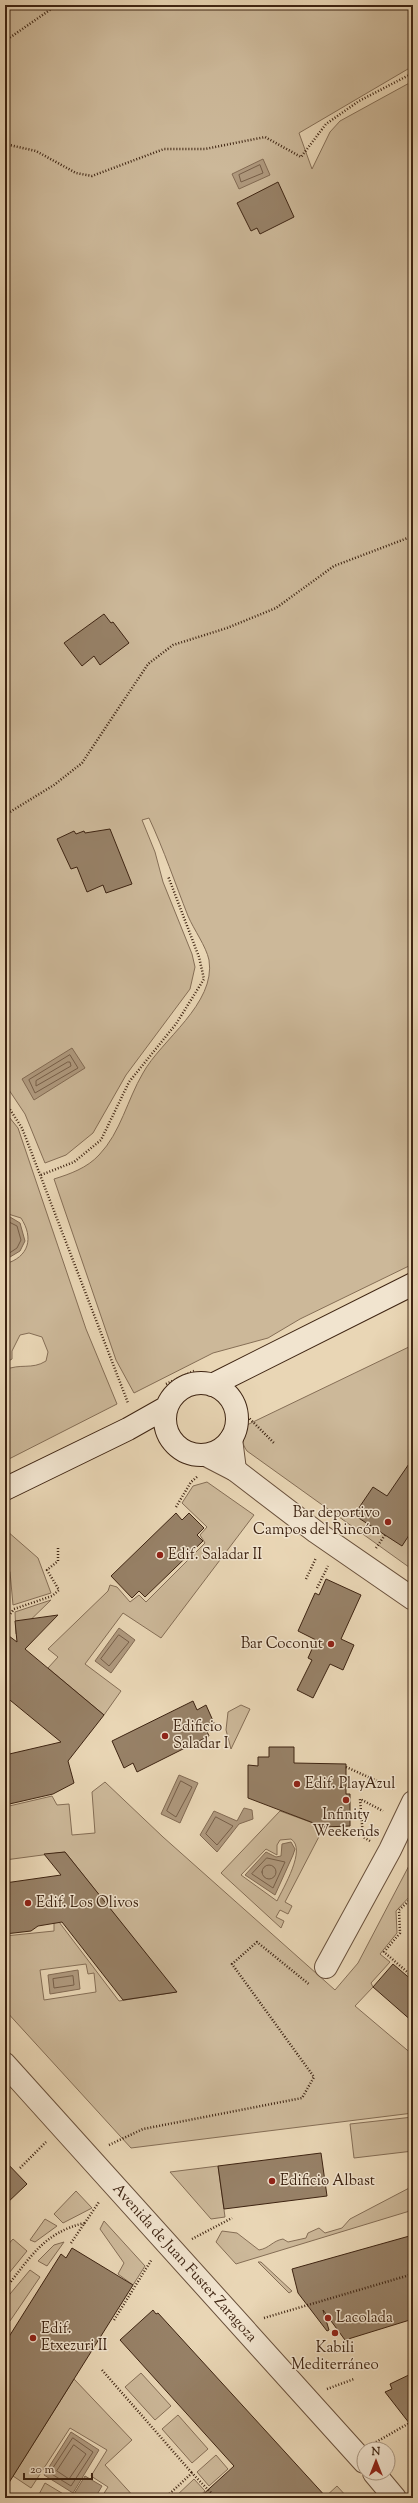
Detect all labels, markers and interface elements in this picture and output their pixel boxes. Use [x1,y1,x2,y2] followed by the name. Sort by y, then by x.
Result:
[253,1503,380,1541] place label: Bar deportivo Campos del Rincón
[383,1517,393,1527] marker: Bar deportivo Campos del Rincón
[168,1545,262,1566] place label: Edif. Saladar II
[155,1550,165,1560] marker: Edif. Saladar II
[241,1634,323,1655] place label: Bar Coconut
[326,1639,336,1649] marker: Bar Coconut
[173,1717,229,1755] place label: Edificio Saladar I
[160,1731,170,1741] marker: Edificio Saladar I
[305,1774,395,1795] place label: Edif. PlayAzul
[292,1779,302,1789] marker: Edif. PlayAzul
[341,1795,351,1805] marker: Infinity Weekends
[312,1805,380,1843] place label: Infinity Weekends
[36,1893,139,1914] place label: Edif. Los Olivos
[23,1898,33,1908] marker: Edif. Los Olivos
[280,2171,375,2192] place label: Edificio Albast
[267,2176,277,2186] marker: Edificio Albast
[107,2179,262,2347] street label: Avenida de Juan Fuster Zaragoza
[336,2308,393,2329] place label: Lacolada
[323,2313,333,2323] marker: Lacolada
[41,2319,108,2357] place label: Edif. Etxezuri II
[330,2328,340,2338] marker: Kabili Mediterráneo
[28,2333,38,2343] marker: Edif. Etxezuri II
[291,2338,379,2376] place label: Kabili Mediterráneo
[356,2441,396,2481] north arrow
[371,2444,381,2460] text: N
[24,2455,92,2481] scale bar
[30,2461,55,2479] text: 20 m

